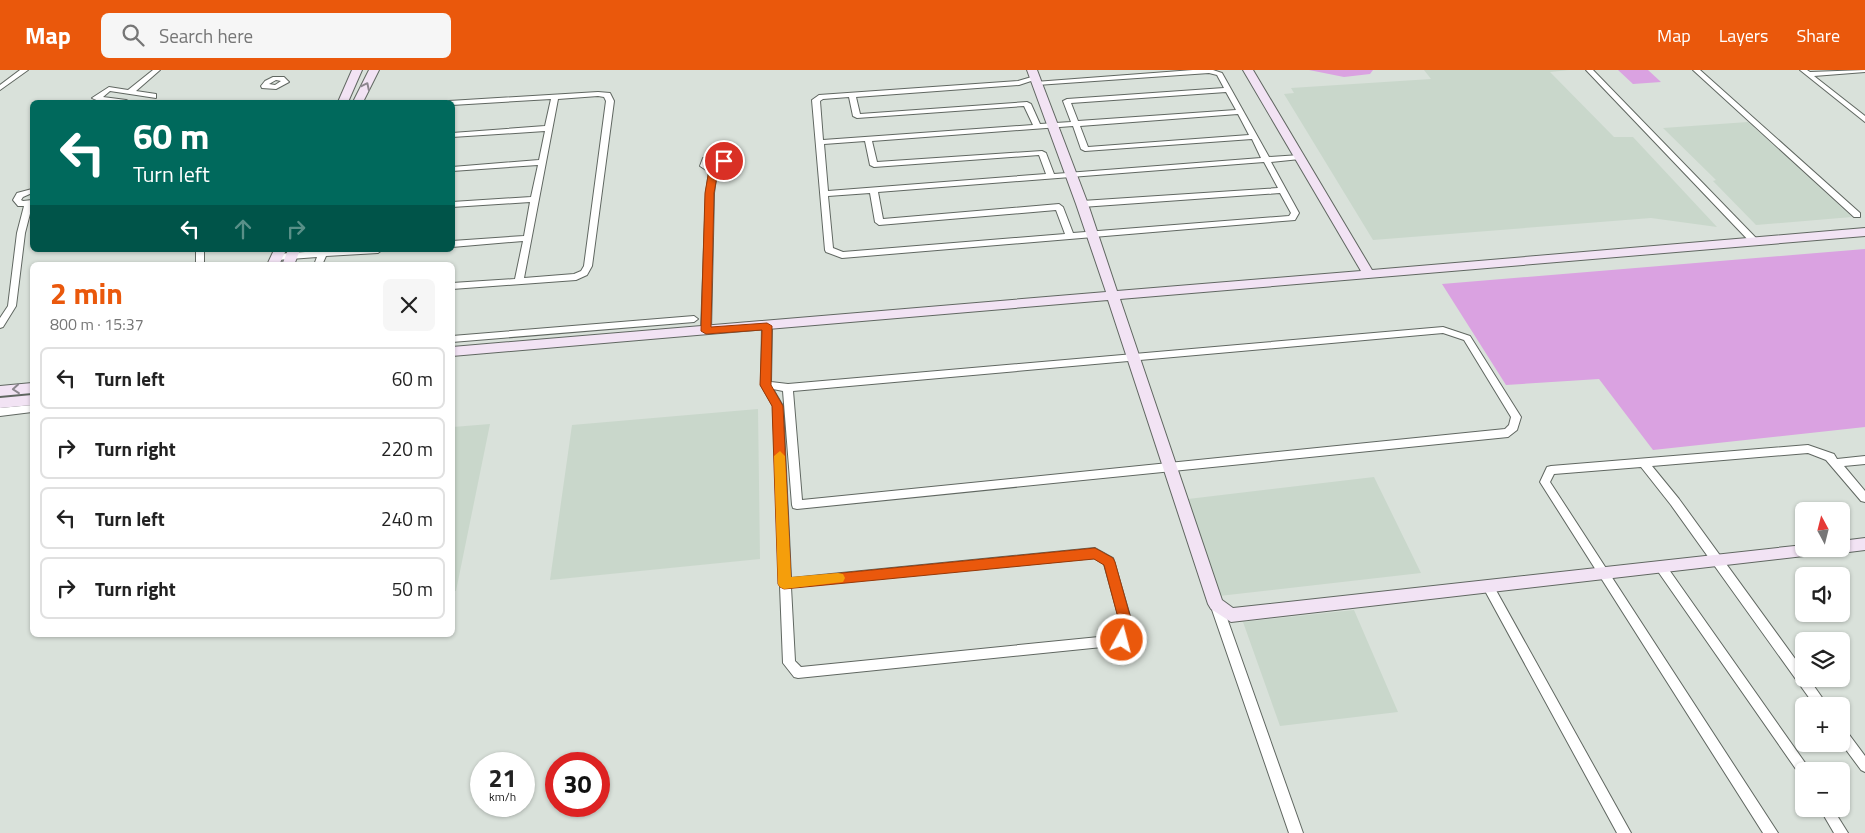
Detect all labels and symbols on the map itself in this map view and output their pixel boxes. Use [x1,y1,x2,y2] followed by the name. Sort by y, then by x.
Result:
[360,82,370,91] one-way arrow
[703,140,745,182] pin
[12,384,20,395] one-way arrow
[1795,502,1850,558] north arrow
[1095,613,1147,665] position arrow
[545,752,610,817] speed limit sign: 30

